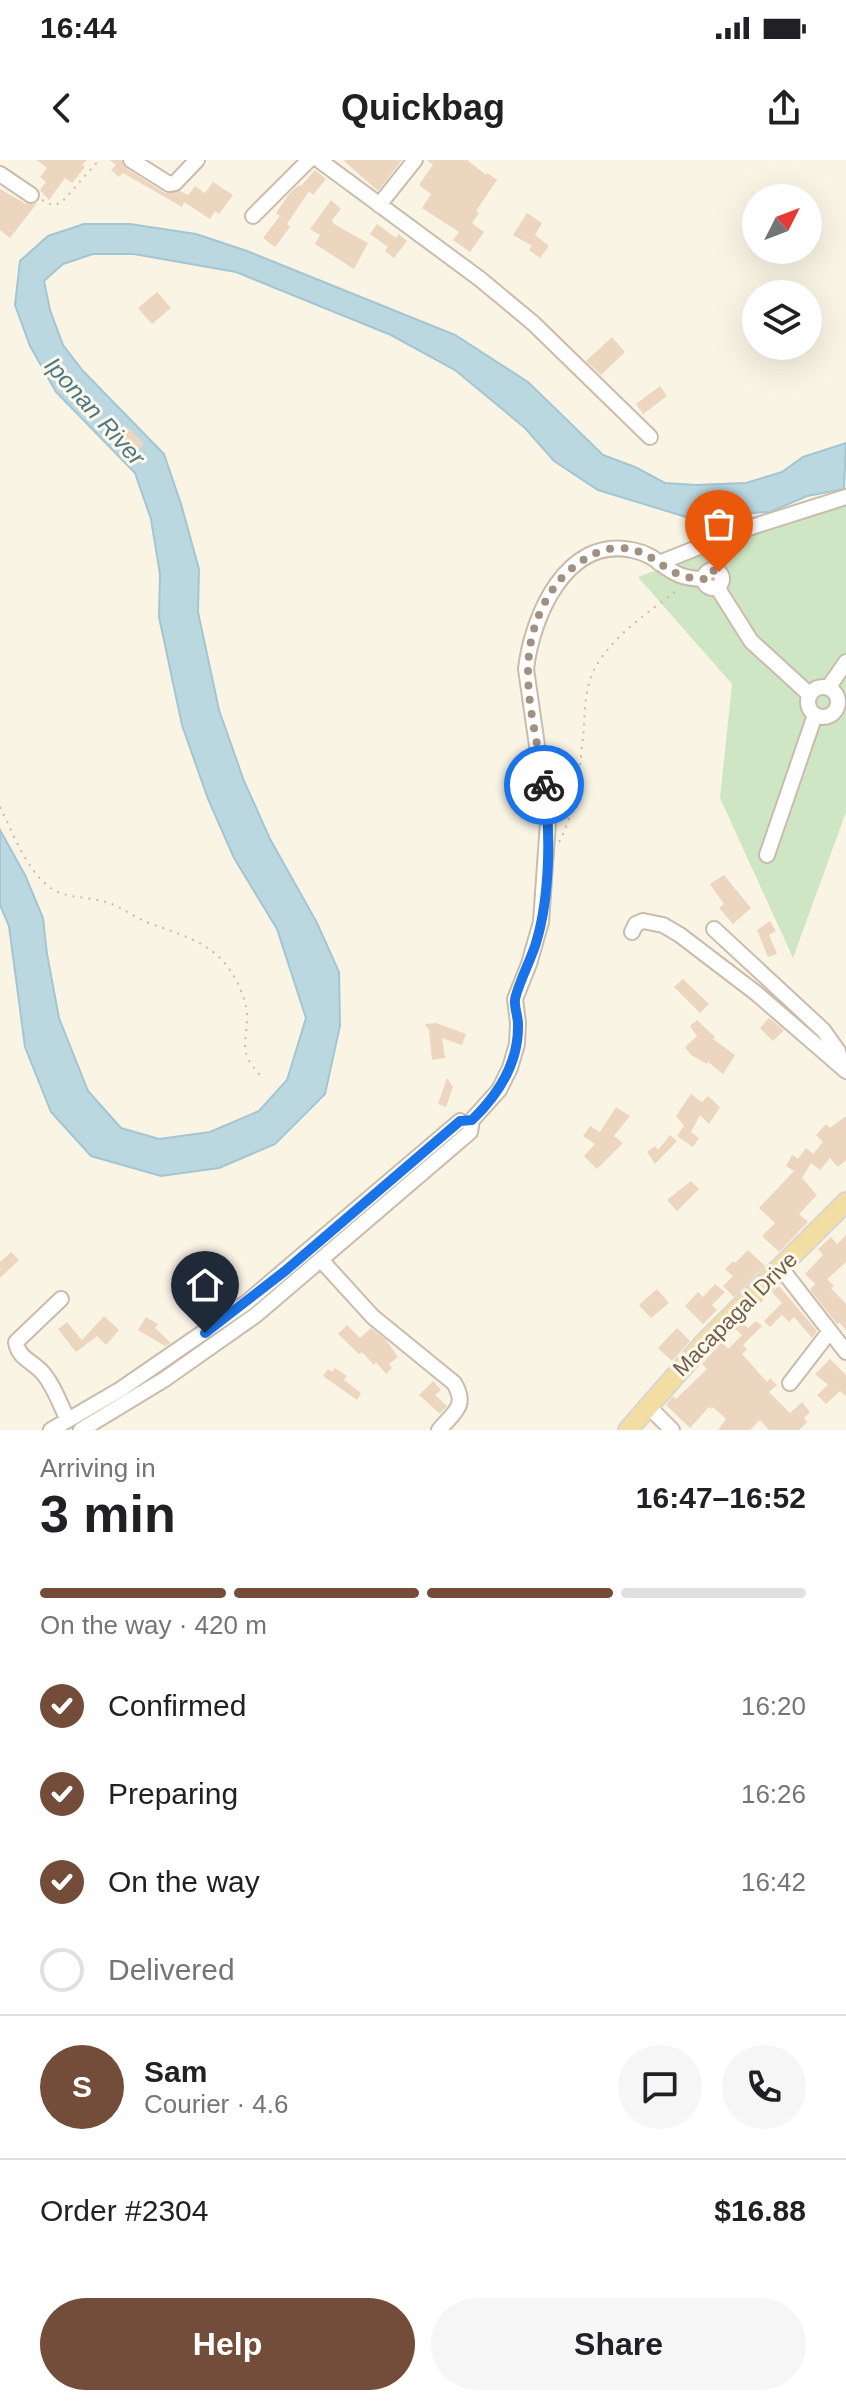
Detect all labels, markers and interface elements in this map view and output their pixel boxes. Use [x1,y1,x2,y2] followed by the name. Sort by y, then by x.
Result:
[40,11,117,44] text: 16:44
[40,86,84,130] icon: back
[762,86,806,130] icon: share
[341,87,505,128] text: Quickbag
[742,184,822,264] north arrow
[742,184,822,360] map controls
[742,280,822,360] button: layers
[39,351,151,471] water label: Iponan River
[685,490,753,572] pin
[697,502,741,546] icon: bag
[504,745,584,825] courier
[522,763,566,807] icon: bike
[668,1247,802,1381] street label: Macapagal Drive
[171,1251,239,1333] pin
[183,1263,227,1307] icon: home
[40,1453,156,1483] text: Arriving in
[636,1481,806,1514] text: 16:47–16:52
[40,1485,176,1543] text: 3 min
[40,1610,267,1640] text: On the way · 420 m
[40,1684,84,1728] icon: check
[108,1689,246,1722] text: Confirmed
[741,1691,806,1721] text: 16:20
[40,1772,84,1816] icon: check
[108,1777,238,1810] text: Preparing
[741,1779,806,1809] text: 16:26
[40,1860,84,1904] icon: check
[108,1865,260,1898] text: On the way
[741,1867,806,1897] text: 16:42
[108,1953,235,1986] text: Delivered
[618,2045,702,2129] button: chat
[722,2045,806,2129] button: phone
[144,2055,207,2088] text: Sam
[72,2070,92,2103] text: S
[144,2089,289,2119] text: Courier · 4.6
[40,2194,208,2227] text: Order #2304
[714,2194,806,2227] text: $16.88
[40,2298,415,2390] button: Help
[431,2298,806,2390] button: Share

